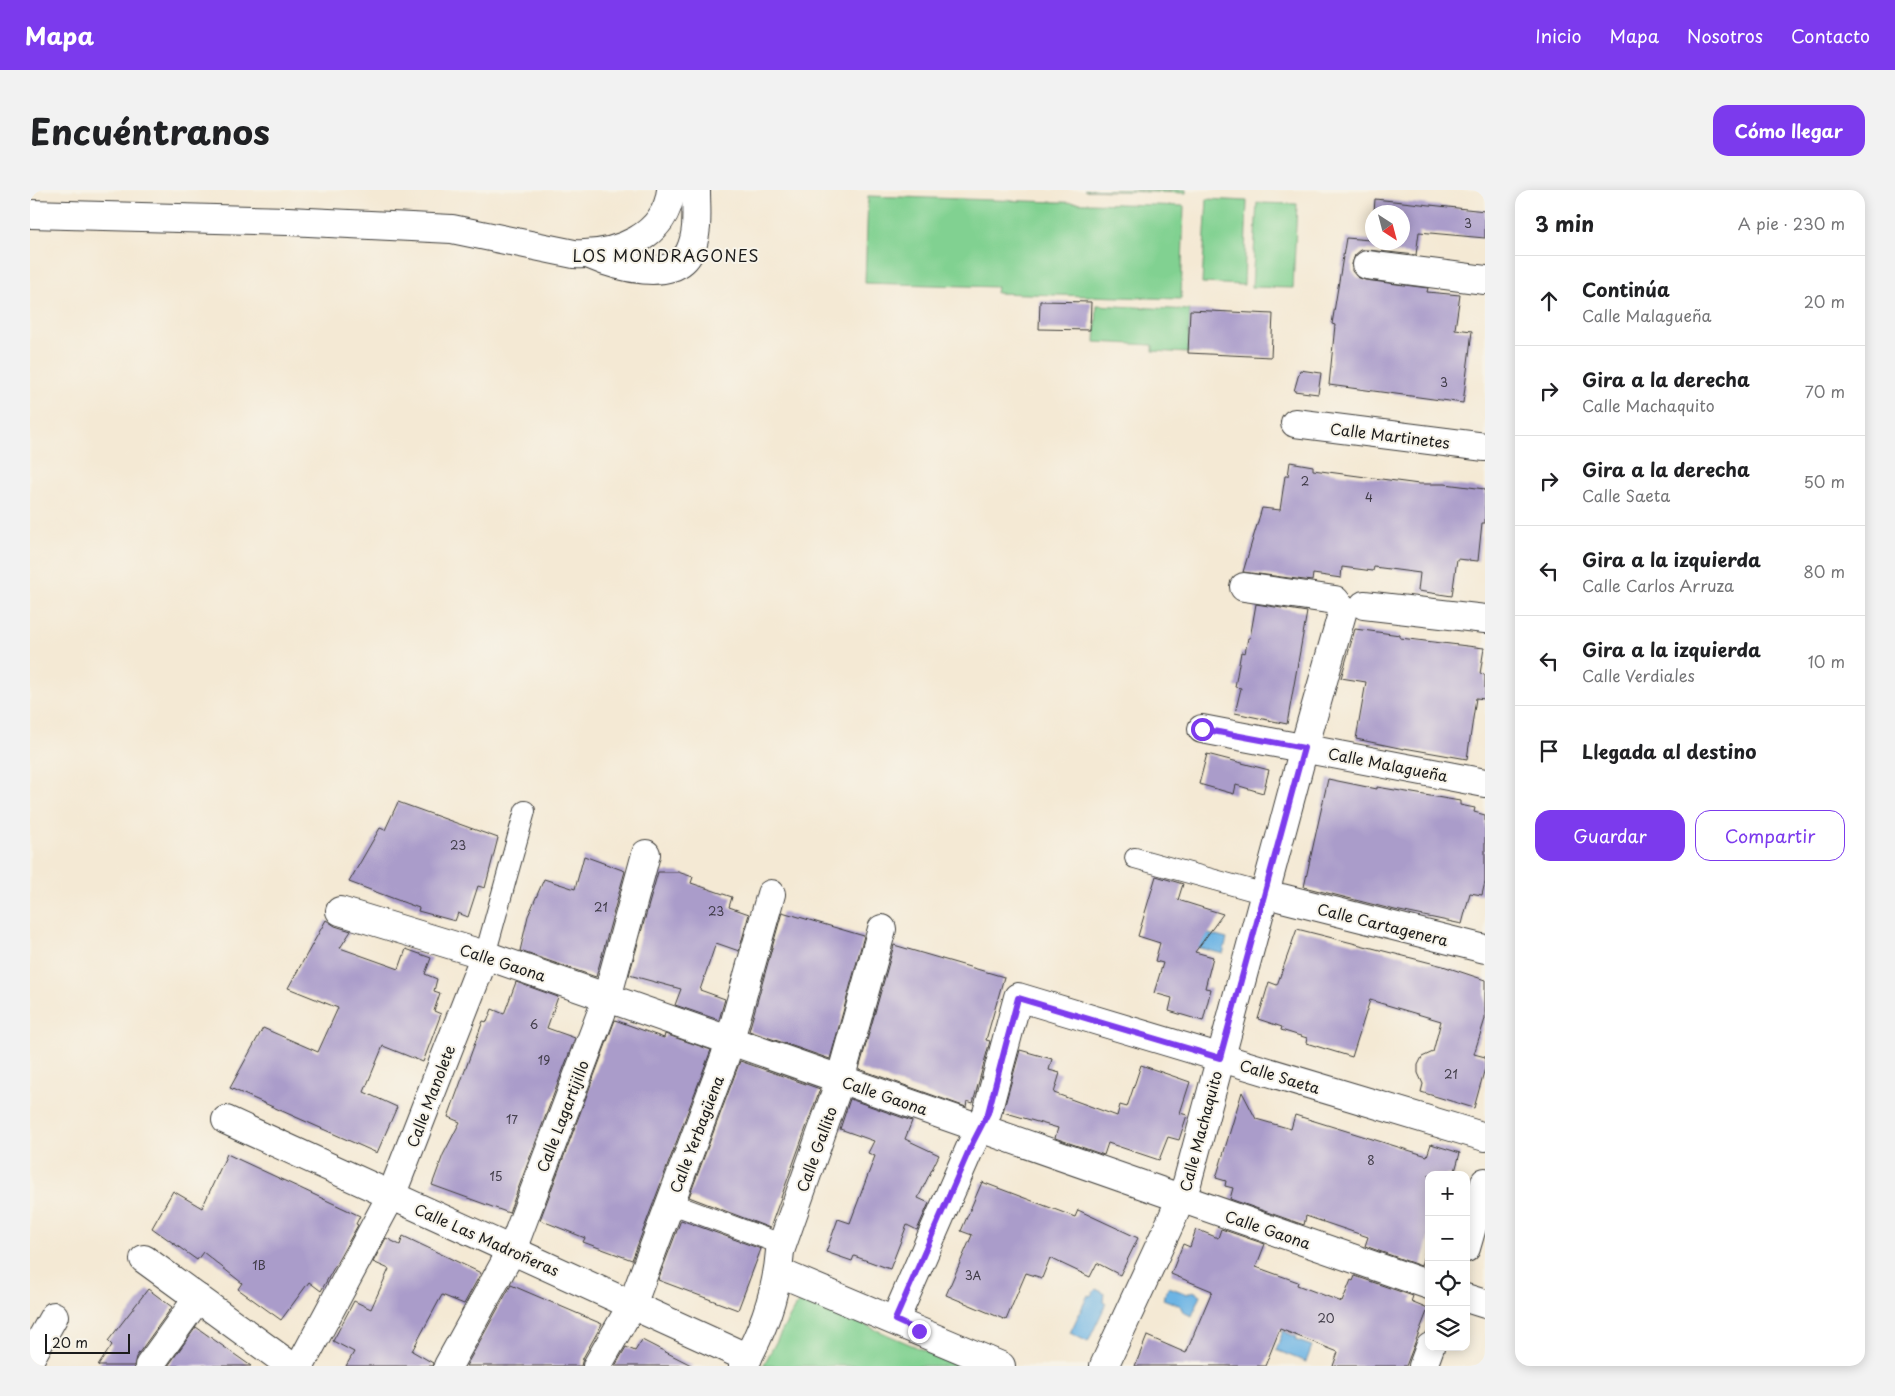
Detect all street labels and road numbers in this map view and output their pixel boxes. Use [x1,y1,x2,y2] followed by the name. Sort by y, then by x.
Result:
[1329,416,1451,454] street label: Calle Martinetes
[1326,741,1450,787] street label: Calle Malagueña
[1315,897,1452,952] street label: Calle Cartagenera
[457,937,550,987] street label: Calle Gaona
[400,1041,460,1151] street label: Calle Manolete
[1237,1053,1324,1099] street label: Calle Saeta
[530,1057,594,1175] street label: Calle Lagartijillo
[1173,1068,1227,1194] street label: Calle Machaquito
[839,1070,931,1121] street label: Calle Gaona
[663,1071,729,1196] street label: Calle Yerbagüena
[790,1103,842,1195] street label: Calle Gallito
[411,1197,563,1281] street label: Calle Las Madroñeras
[1222,1204,1314,1255] street label: Calle Gaona

